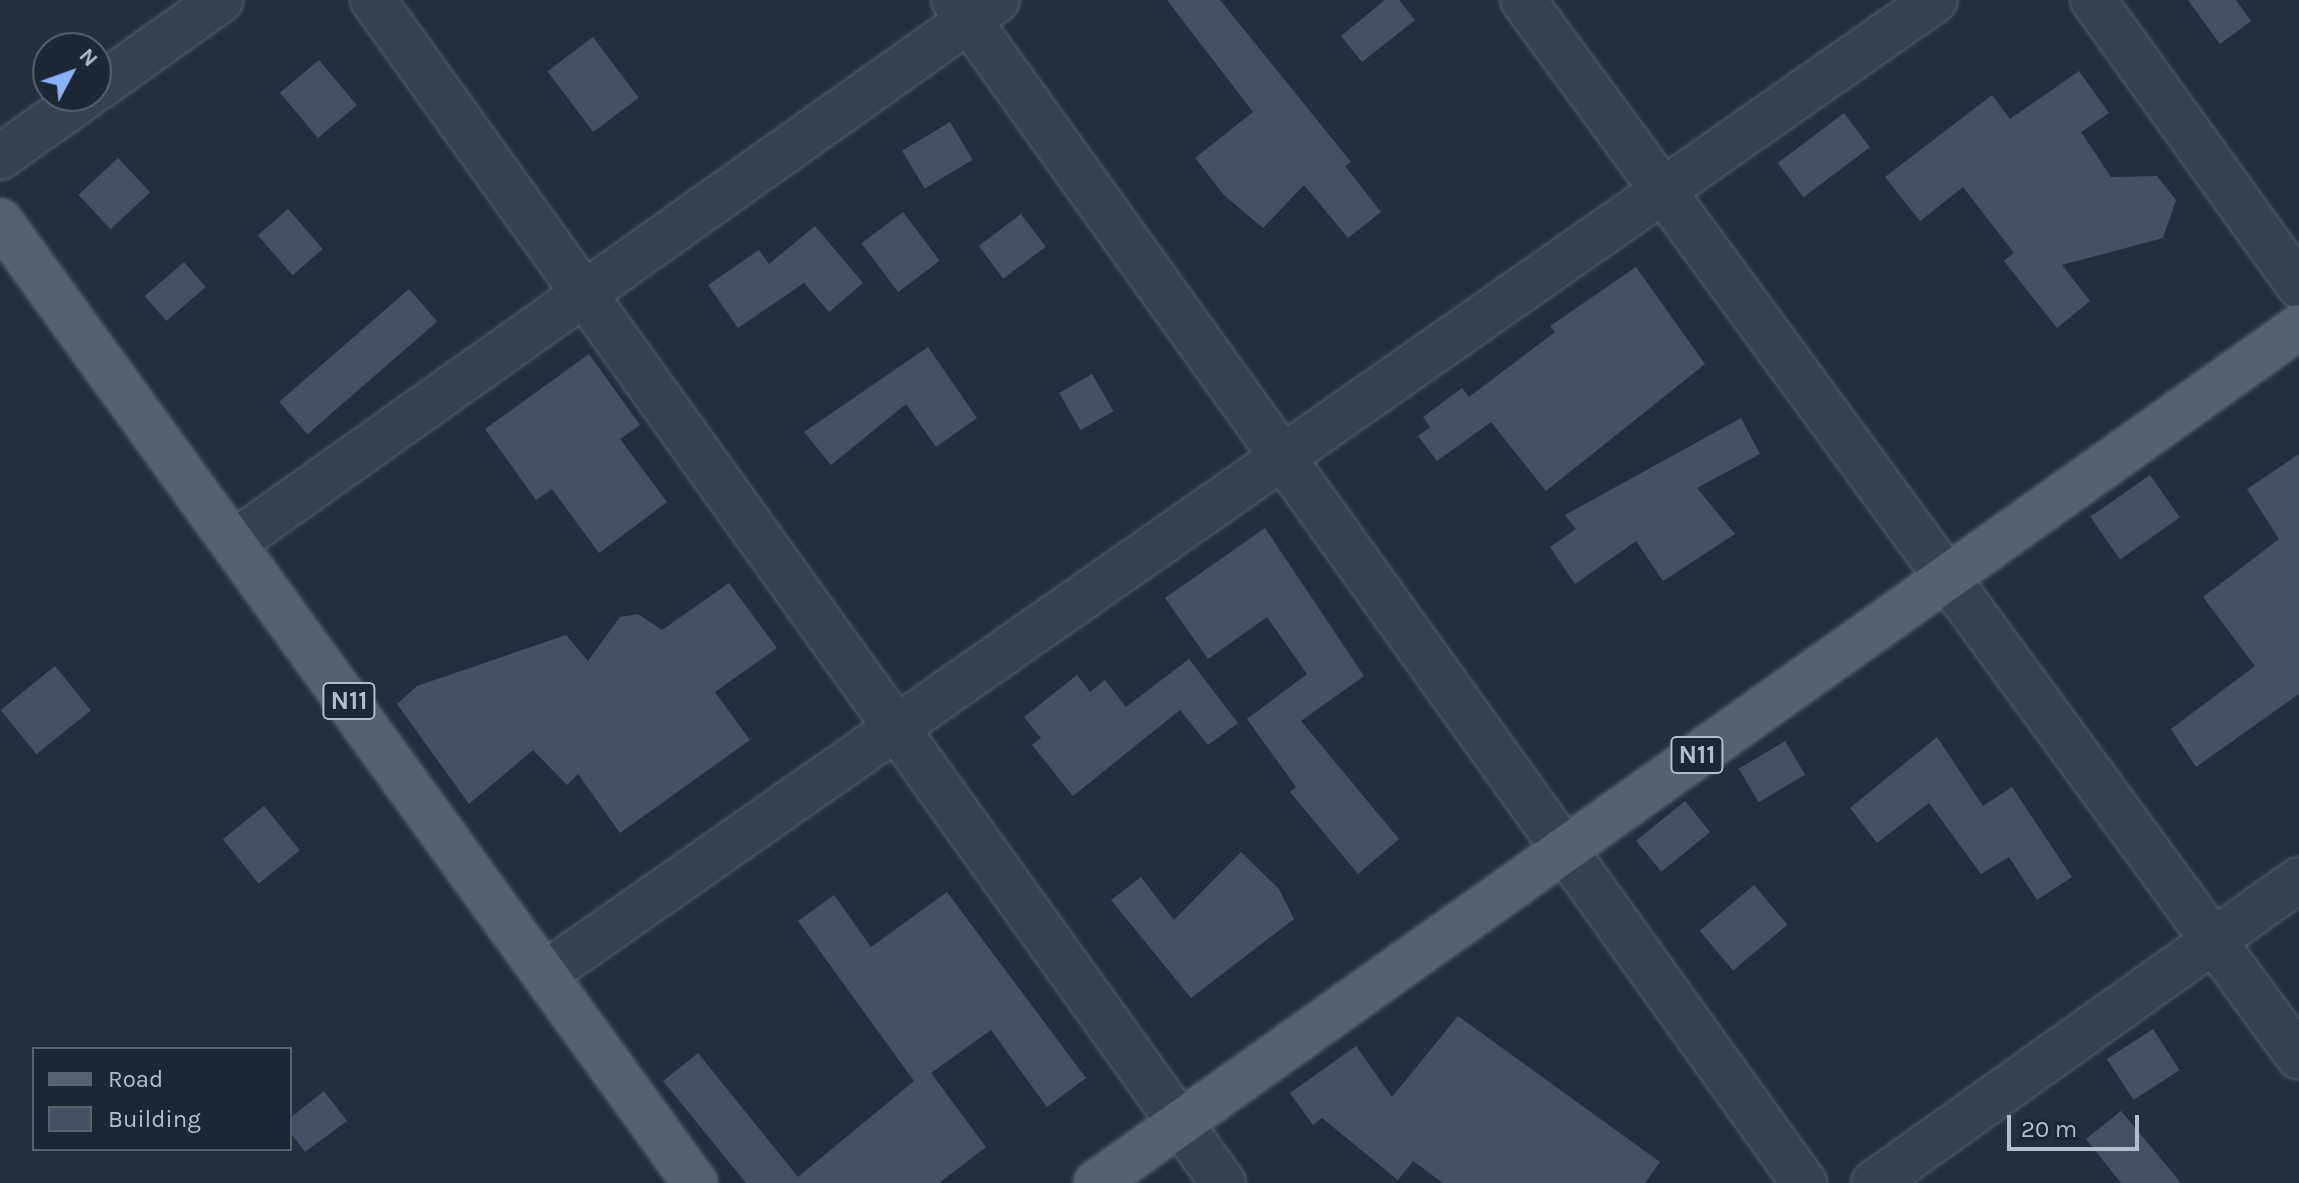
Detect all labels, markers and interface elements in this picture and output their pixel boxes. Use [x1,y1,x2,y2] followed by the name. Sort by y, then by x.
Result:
[32,32,112,112] north arrow
[74,43,104,72] text: N
[321,679,377,723] road number: N11
[1669,733,1725,777] road number: N11
[32,1047,292,1151] legend
[108,1065,163,1093] text: Road
[2011,1099,2143,1149] scale bar
[108,1105,201,1133] text: Building
[2021,1115,2077,1143] text: 20 m

